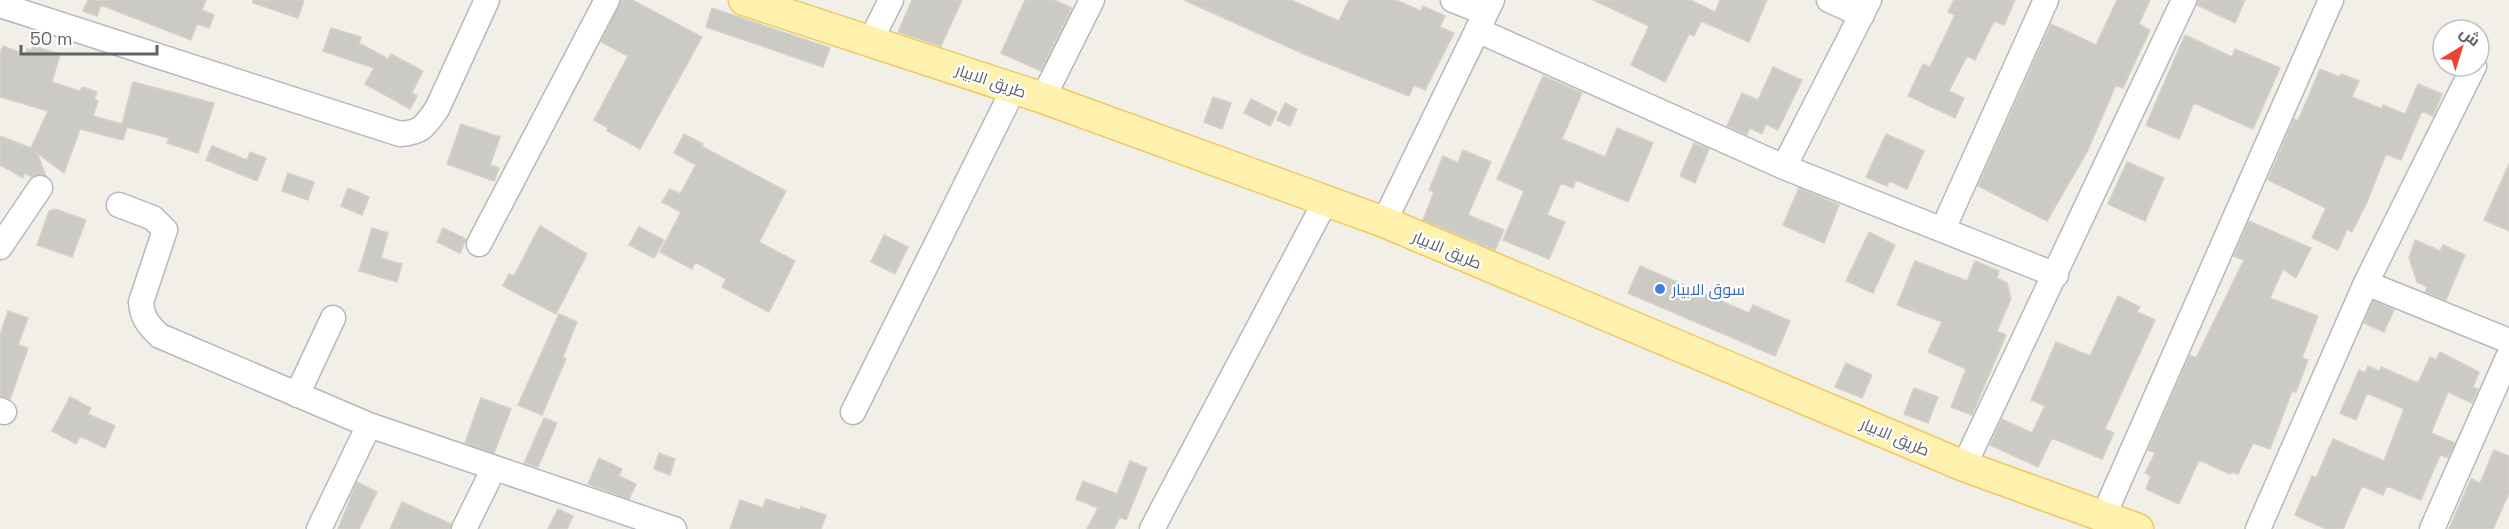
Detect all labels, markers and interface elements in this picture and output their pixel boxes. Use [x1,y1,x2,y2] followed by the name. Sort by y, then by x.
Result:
[21,18,158,56] scale bar
[2431,18,2491,78] north arrow
[2455,22,2484,51] text: ش
[30,27,72,50] text: 50 m
[952,59,1029,103] street label: طريق الابيار
[1408,226,1485,274] street label: طريق الابيار
[1671,279,1745,300] place label: سوق الابيار
[1653,282,1667,296] marker: سوق الابيار
[1856,413,1933,461] street label: طريق الابيار

